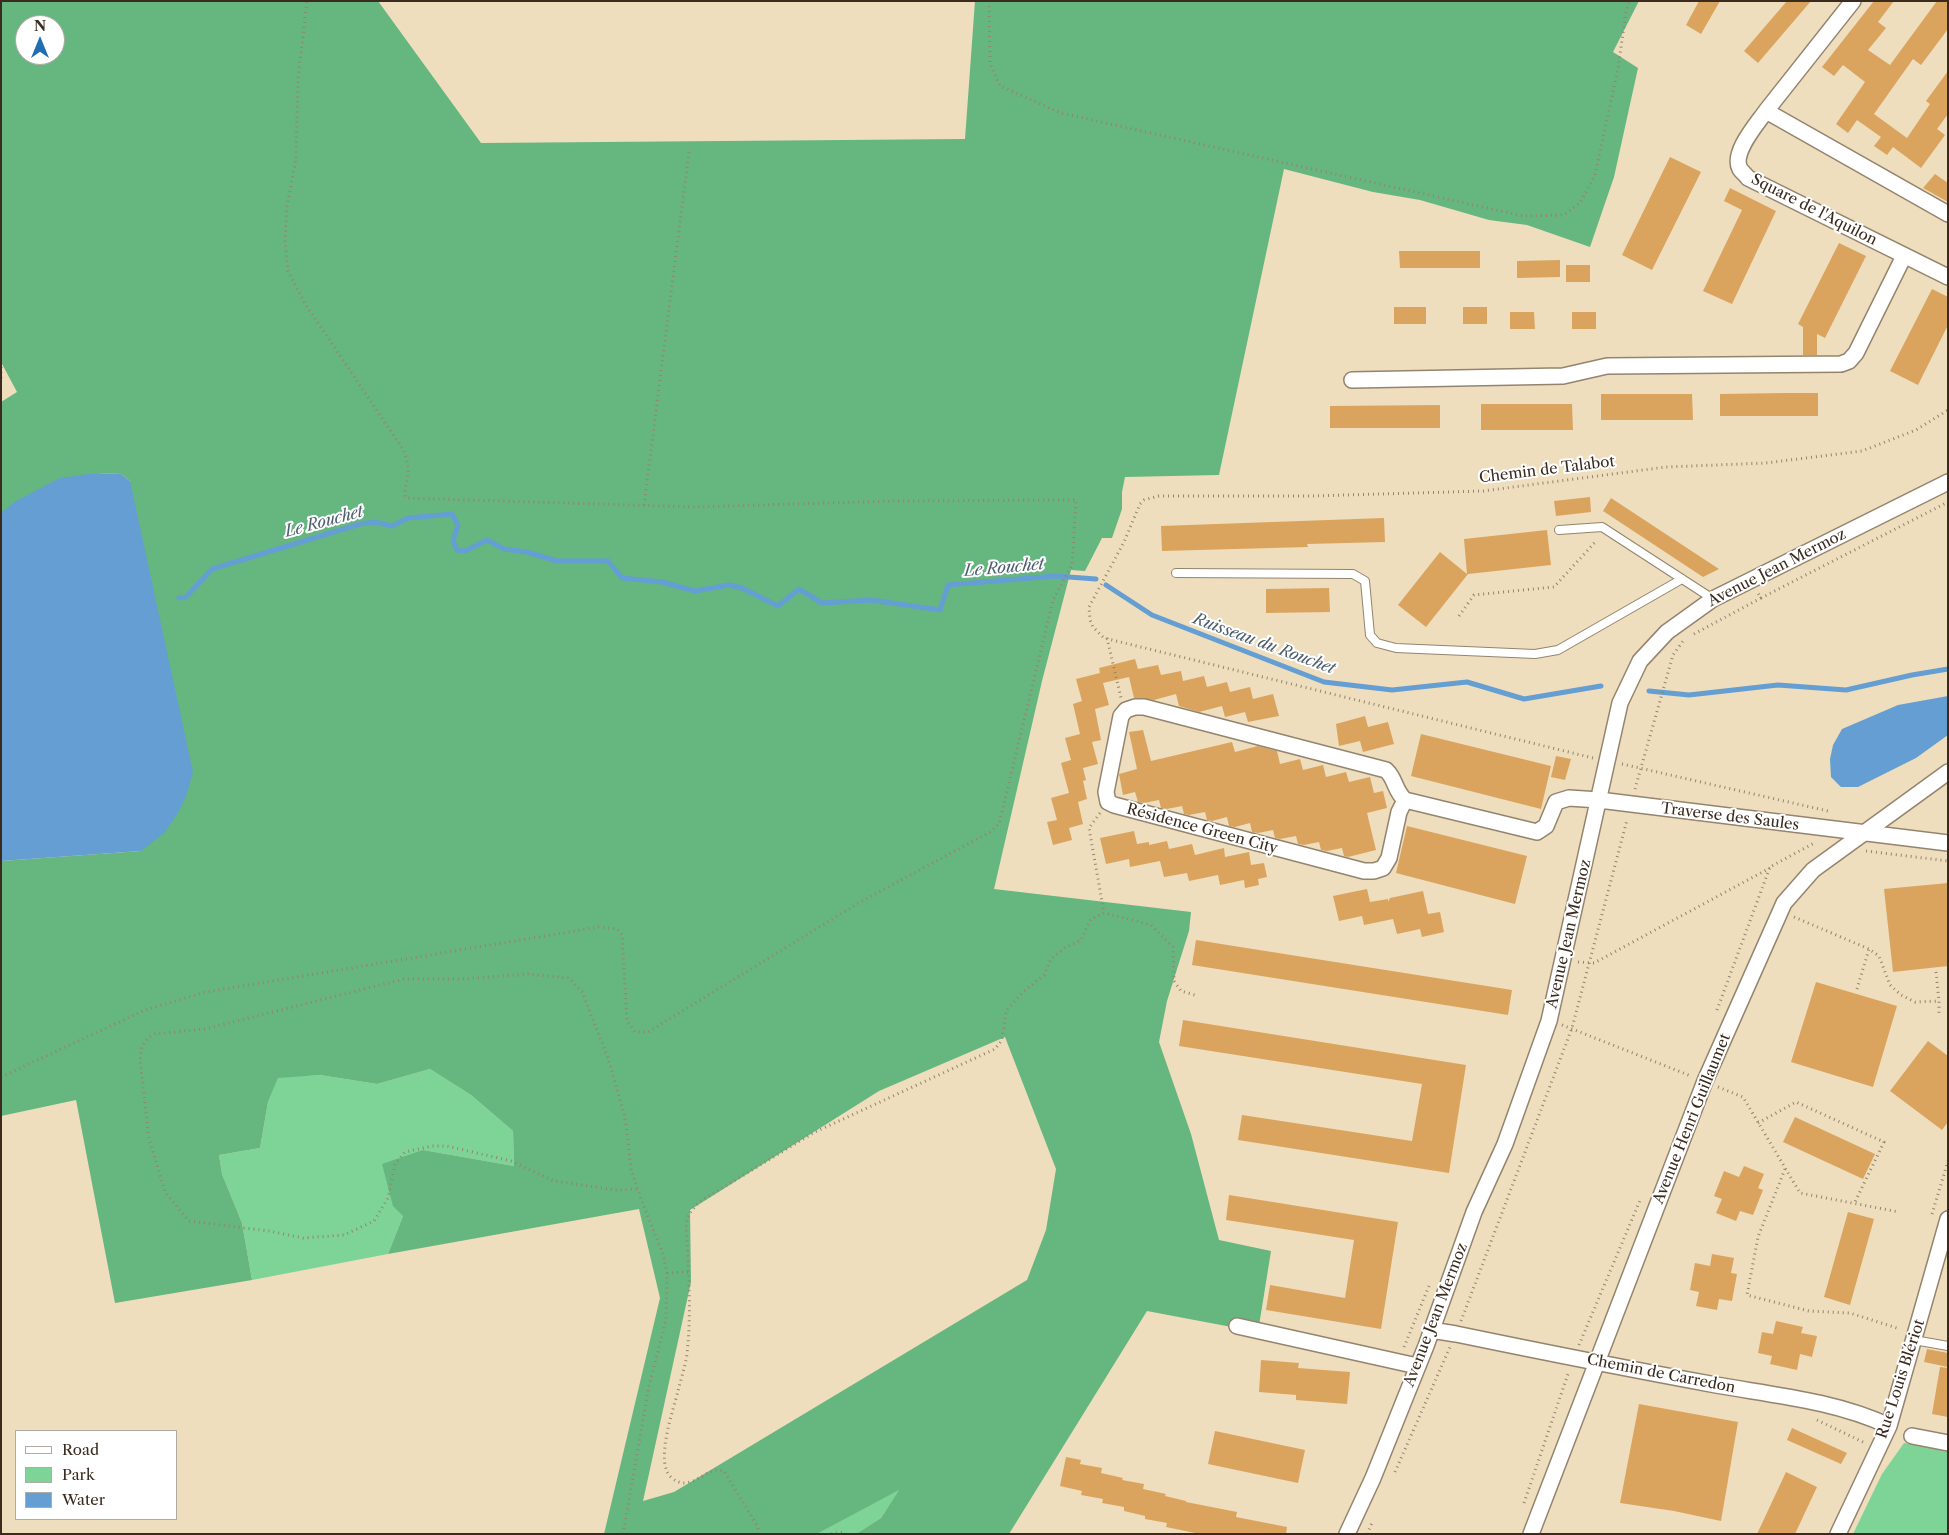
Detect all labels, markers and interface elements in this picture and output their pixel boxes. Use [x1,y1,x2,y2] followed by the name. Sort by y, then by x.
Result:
[15,15,65,65] north arrow
[34,17,46,35] text: N
[1748,170,1880,250] street label: Square de l'Aquilon
[1478,453,1616,487] street label: Chemin de Talabot
[283,502,365,542] water label: Le Rouchet
[1705,525,1849,611] street label: Avenue Jean Mermoz
[963,555,1045,581] water label: Le Rouchet
[1191,609,1337,679] water label: Ruisseau du Rouchet
[1124,800,1280,858] street label: Résidence Green City
[1660,800,1800,834] street label: Traverse des Saules
[1543,858,1595,1010] street label: Avenue Jean Mermoz
[1650,1031,1734,1207] street label: Avenue Henri Guillaumet
[1400,1241,1472,1389] street label: Avenue Jean Mermoz
[1873,1317,1929,1441] street label: Rue Louis Blériot
[1585,1351,1737,1397] street label: Chemin de Carredon
[15,1430,178,1520] legend
[62,1440,99,1459] text: Road
[62,1465,95,1484] text: Park
[62,1490,105,1509] text: Water

